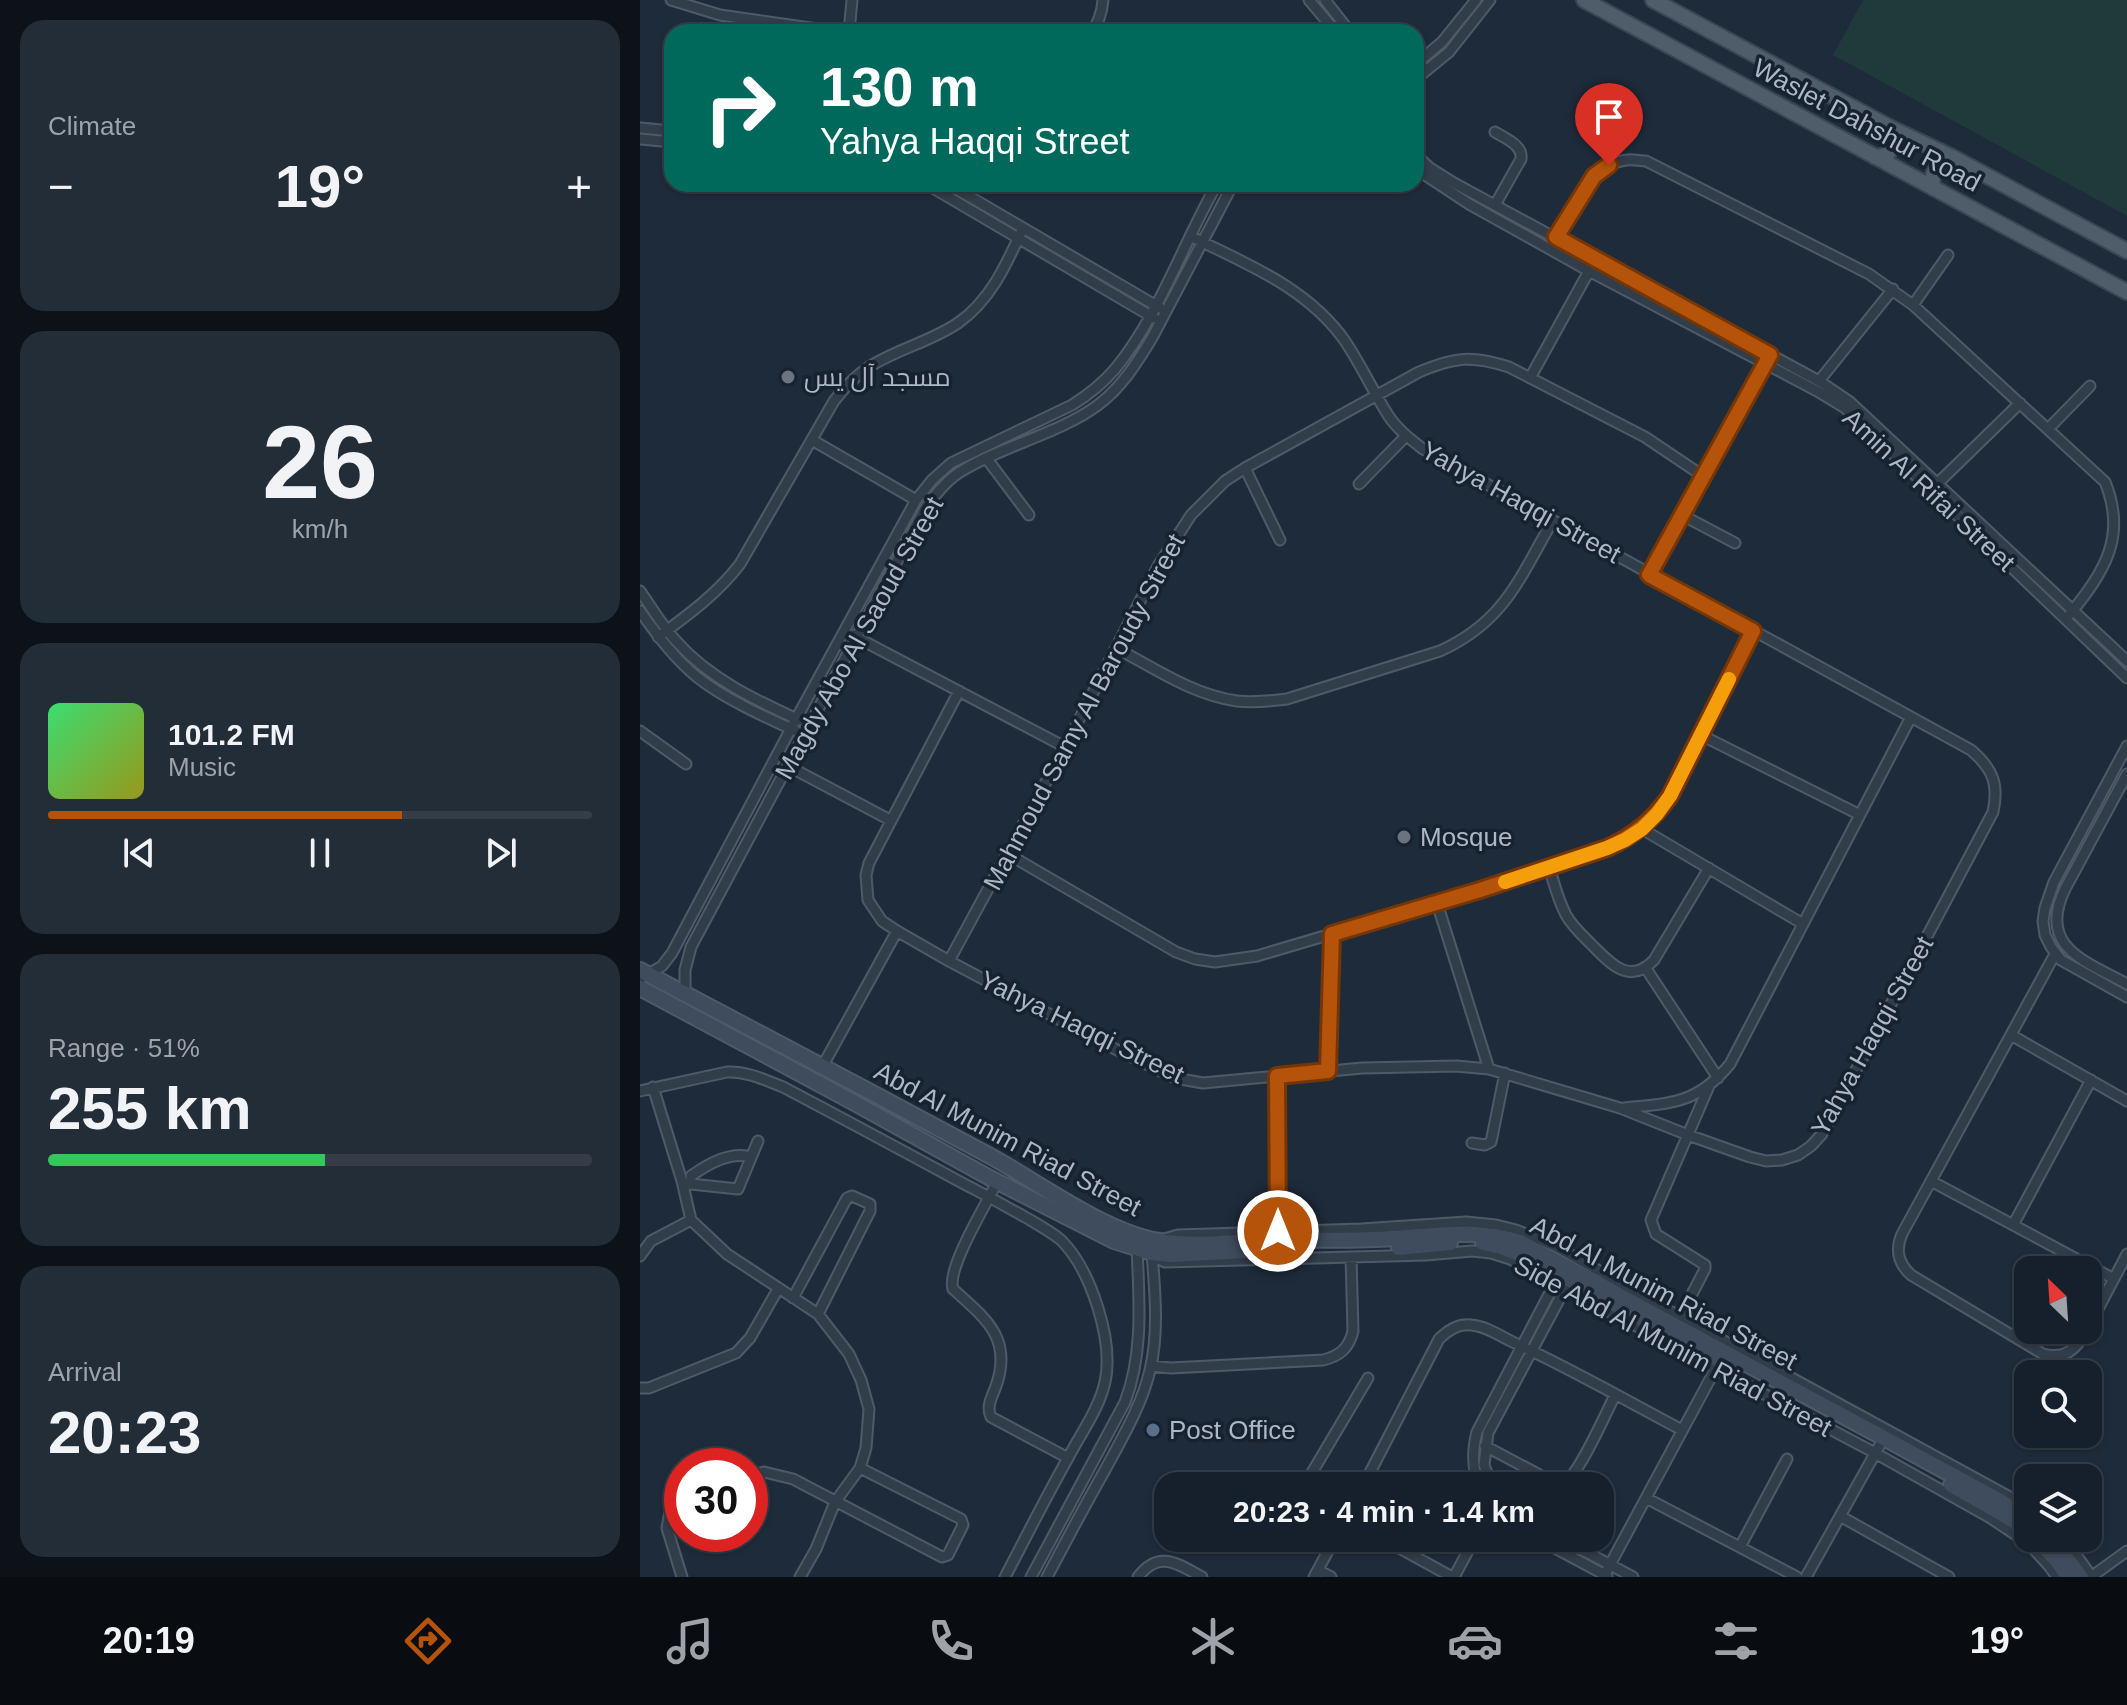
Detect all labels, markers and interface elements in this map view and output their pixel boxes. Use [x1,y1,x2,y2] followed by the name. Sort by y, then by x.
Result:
[1748,52,1986,198] street label: Waslet Dahshur Road
[820,55,979,118] text: 130 m
[688,56,792,160] icon: right
[1575,83,1643,165] pin
[1587,95,1631,139] icon: arrive
[48,111,136,141] text: Climate
[820,121,1130,162] text: Yahya Haqqi Street
[275,153,365,220] text: 19°
[48,162,74,211] text: −
[566,162,592,211] text: +
[804,362,951,393] place label: مسجد آل يس
[779,368,797,386] marker: مسجد آل يس
[1837,403,2022,578] street label: Amin Al Rifai Street
[262,404,378,520] text: 26
[1416,435,1627,570] street label: Yahya Haqqi Street
[769,491,950,784] street label: Magdy Abo Al Saoud Street
[292,514,348,544] text: km/h
[977,528,1191,895] street label: Mahmoud Samy Al Baroudy Street
[168,718,295,751] text: 101.2 FM
[168,752,236,782] text: Music
[1420,822,1513,852] place label: Mosque
[1395,828,1413,846] marker: Mosque
[117,831,161,875] icon: previous
[298,831,342,875] icon: pause
[479,831,523,875] icon: next
[1805,930,1940,1141] street label: Yahya Haqqi Street
[975,965,1190,1090] street label: Yahya Haqqi Street
[48,1033,200,1063] text: Range · 51%
[870,1056,1147,1222] street label: Abd Al Munim Riad Street
[48,1075,252,1142] text: 255 km
[1236,1189,1320,1273] position arrow
[1526,1210,1803,1376] street label: Abd Al Munim Riad Street
[1509,1249,1838,1443] street label: Side Abd Al Munim Riad Street
[2014,1256,2102,1344] north arrow
[2014,1256,2102,1552] map controls
[48,1357,122,1387] text: Arrival
[2014,1360,2102,1448] button: search
[48,1399,201,1466] text: 20:23
[1169,1415,1296,1445] place label: Post Office
[1144,1421,1162,1439] marker: Post Office
[664,1448,768,1552] speed limit sign: 30
[2014,1464,2102,1552] button: layers
[1233,1495,1535,1528] text: 20:23 · 4 min · 1.4 km
[400,1613,456,1669] icon: directions
[662,1613,718,1669] icon: music
[923,1613,979,1669] icon: phone
[1185,1613,1241,1669] icon: climate
[1447,1613,1503,1669] icon: car
[1708,1613,1764,1669] icon: filters
[103,1620,195,1661] text: 20:19
[1970,1620,2024,1661] text: 19°

